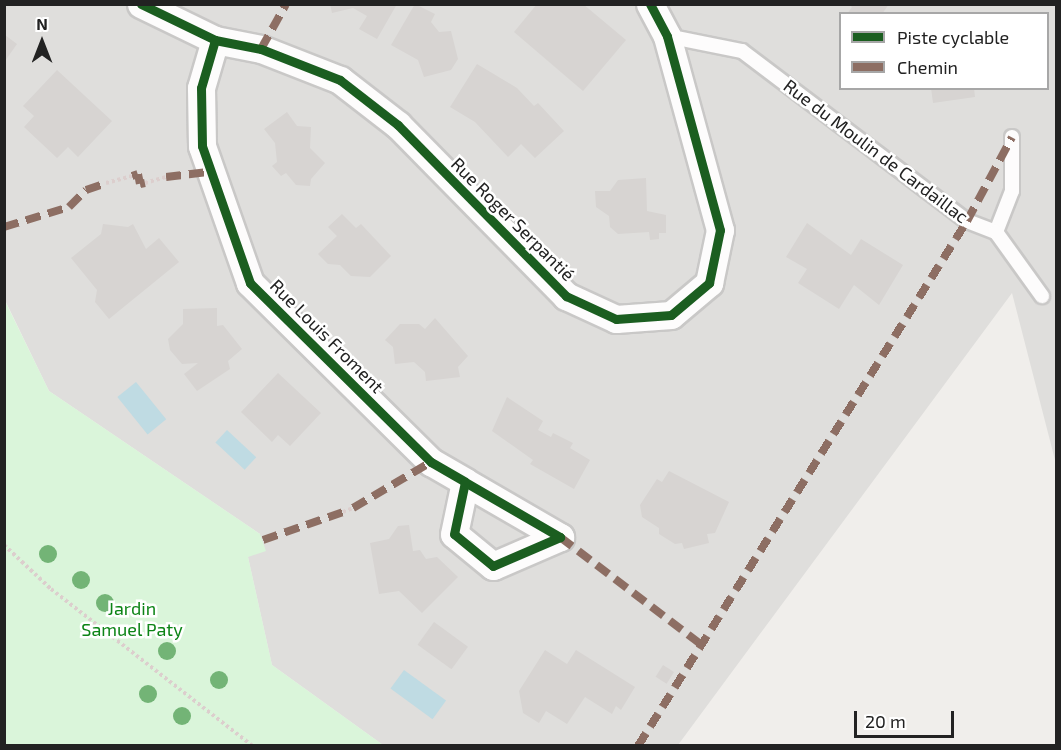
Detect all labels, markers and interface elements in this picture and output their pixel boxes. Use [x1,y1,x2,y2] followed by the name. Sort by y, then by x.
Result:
[12,12,72,72] north arrow
[839,12,1049,90] legend
[36,14,48,33] text: N
[897,26,1009,48] text: Piste cyclable
[897,56,958,78] text: Chemin
[779,75,973,227] street label: Rue du Moulin de Cardaillac
[447,153,579,285] street label: Rue Roger Serpantié
[266,275,388,397] street label: Rue Louis Froment
[81,598,183,640] park label: Jardin Samuel Paty
[857,699,958,737] scale bar
[865,710,906,732] text: 20 m

